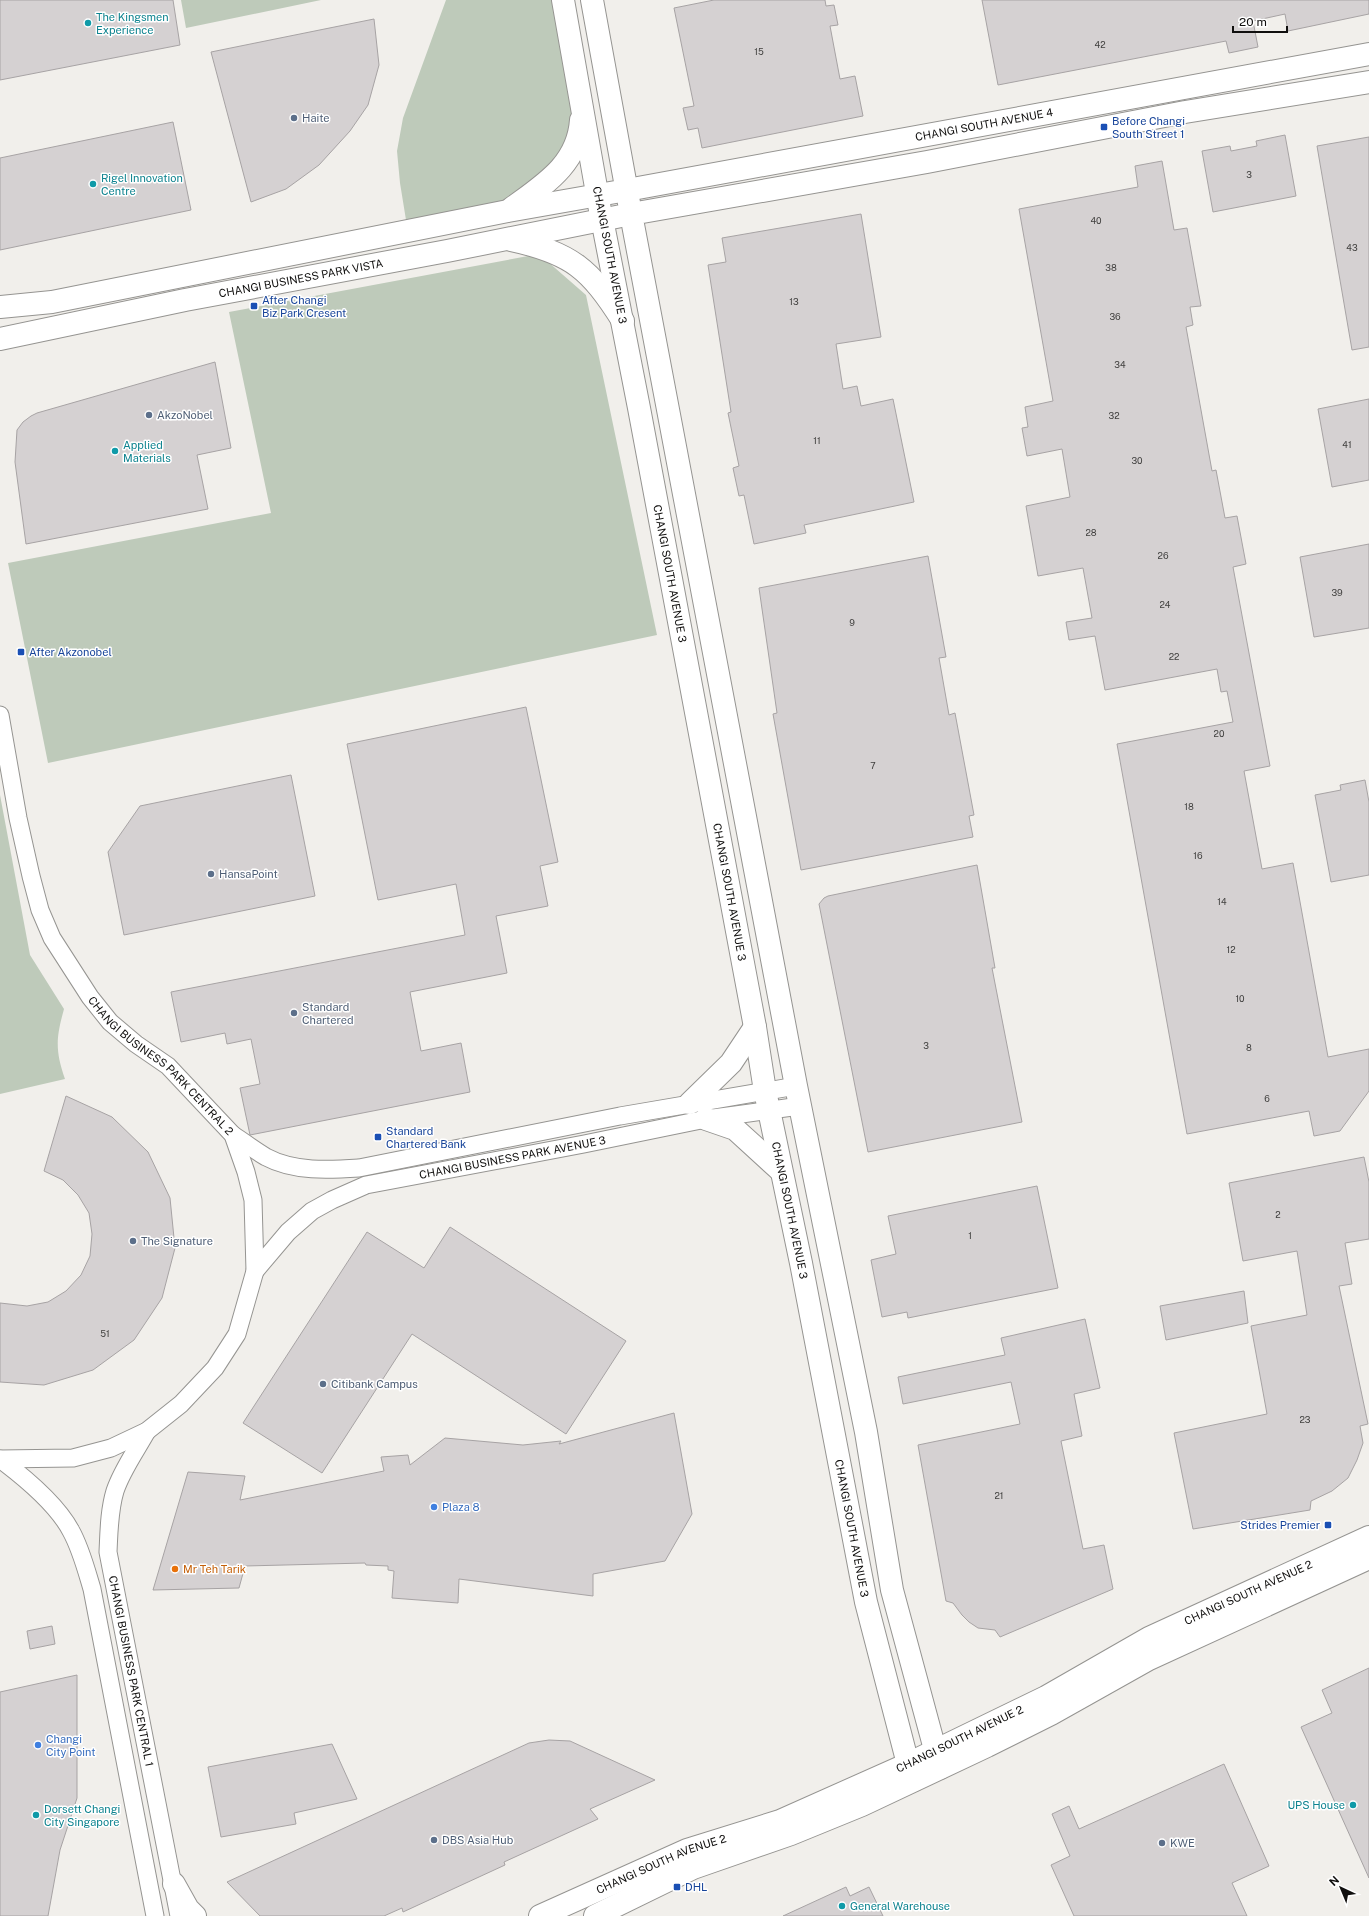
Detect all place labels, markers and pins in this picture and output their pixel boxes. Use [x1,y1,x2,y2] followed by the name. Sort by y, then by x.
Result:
[96,11,169,36] place label: The Kingsmen Experience
[83,18,93,28] marker: The Kingsmen Experience
[302,112,330,124] place label: Haite
[289,113,299,123] marker: Haite
[1112,115,1185,140] place label: Before Changi South Street 1
[1099,122,1109,132] marker: Before Changi South Street 1
[101,172,183,197] place label: Rigel Innovation Centre
[88,179,98,189] marker: Rigel Innovation Centre
[262,294,346,319] place label: After Changi Biz Park Cresent
[249,301,259,311] marker: After Changi Biz Park Cresent
[157,409,213,421] place label: AkzoNobel
[144,410,154,420] marker: AkzoNobel
[123,439,171,464] place label: Applied Materials
[110,446,120,456] marker: Applied Materials
[29,646,112,658] place label: After Akzonobel
[16,647,26,657] marker: After Akzonobel
[219,868,278,880] place label: HansaPoint
[206,869,216,879] marker: HansaPoint
[302,1001,354,1026] place label: Standard Chartered
[289,1008,299,1018] marker: Standard Chartered
[386,1125,466,1150] place label: Standard Chartered Bank
[373,1132,383,1142] marker: Standard Chartered Bank
[141,1235,213,1247] place label: The Signature
[128,1236,138,1246] marker: The Signature
[331,1378,418,1390] place label: Citibank Campus
[318,1379,328,1389] marker: Citibank Campus
[442,1501,480,1513] place label: Plaza 8
[429,1502,439,1512] marker: Plaza 8
[1240,1519,1320,1531] place label: Strides Premier
[1323,1520,1333,1530] marker: Strides Premier
[183,1563,246,1575] place label: Mr Teh Tarik
[170,1564,180,1574] marker: Mr Teh Tarik
[46,1733,95,1758] place label: Changi City Point
[33,1740,43,1750] marker: Changi City Point
[1287,1799,1345,1811] place label: UPS House
[1348,1800,1358,1810] marker: UPS House
[44,1803,120,1828] place label: Dorsett Changi City Singapore
[31,1810,41,1820] marker: Dorsett Changi City Singapore
[442,1834,514,1846] place label: DBS Asia Hub
[429,1835,439,1845] marker: DBS Asia Hub
[1170,1837,1195,1849] place label: KWE
[1157,1838,1167,1848] marker: KWE
[685,1881,707,1893] place label: DHL
[672,1882,682,1892] marker: DHL
[850,1900,950,1912] place label: General Warehouse
[837,1901,847,1911] marker: General Warehouse

